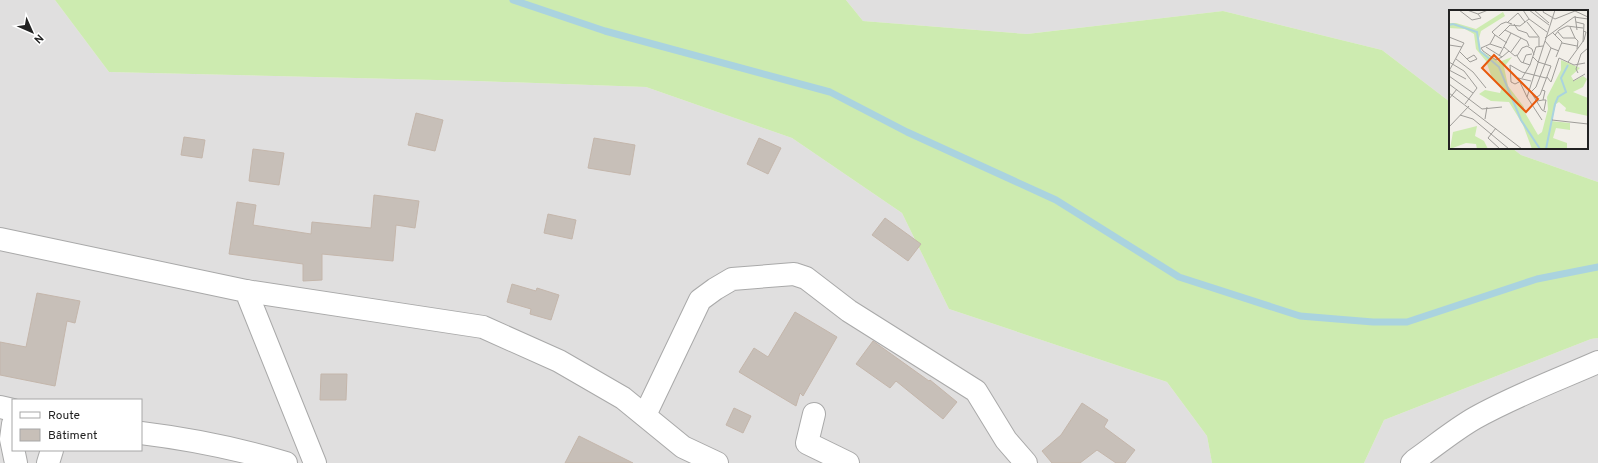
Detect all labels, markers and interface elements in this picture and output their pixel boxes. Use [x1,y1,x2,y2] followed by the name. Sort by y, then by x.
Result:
[1449,10,1588,149] inset map
[12,12,52,52] north arrow
[31,31,46,46] text: N
[12,399,142,451] legend
[48,408,80,424] text: Route
[48,428,98,444] text: Bâtiment

